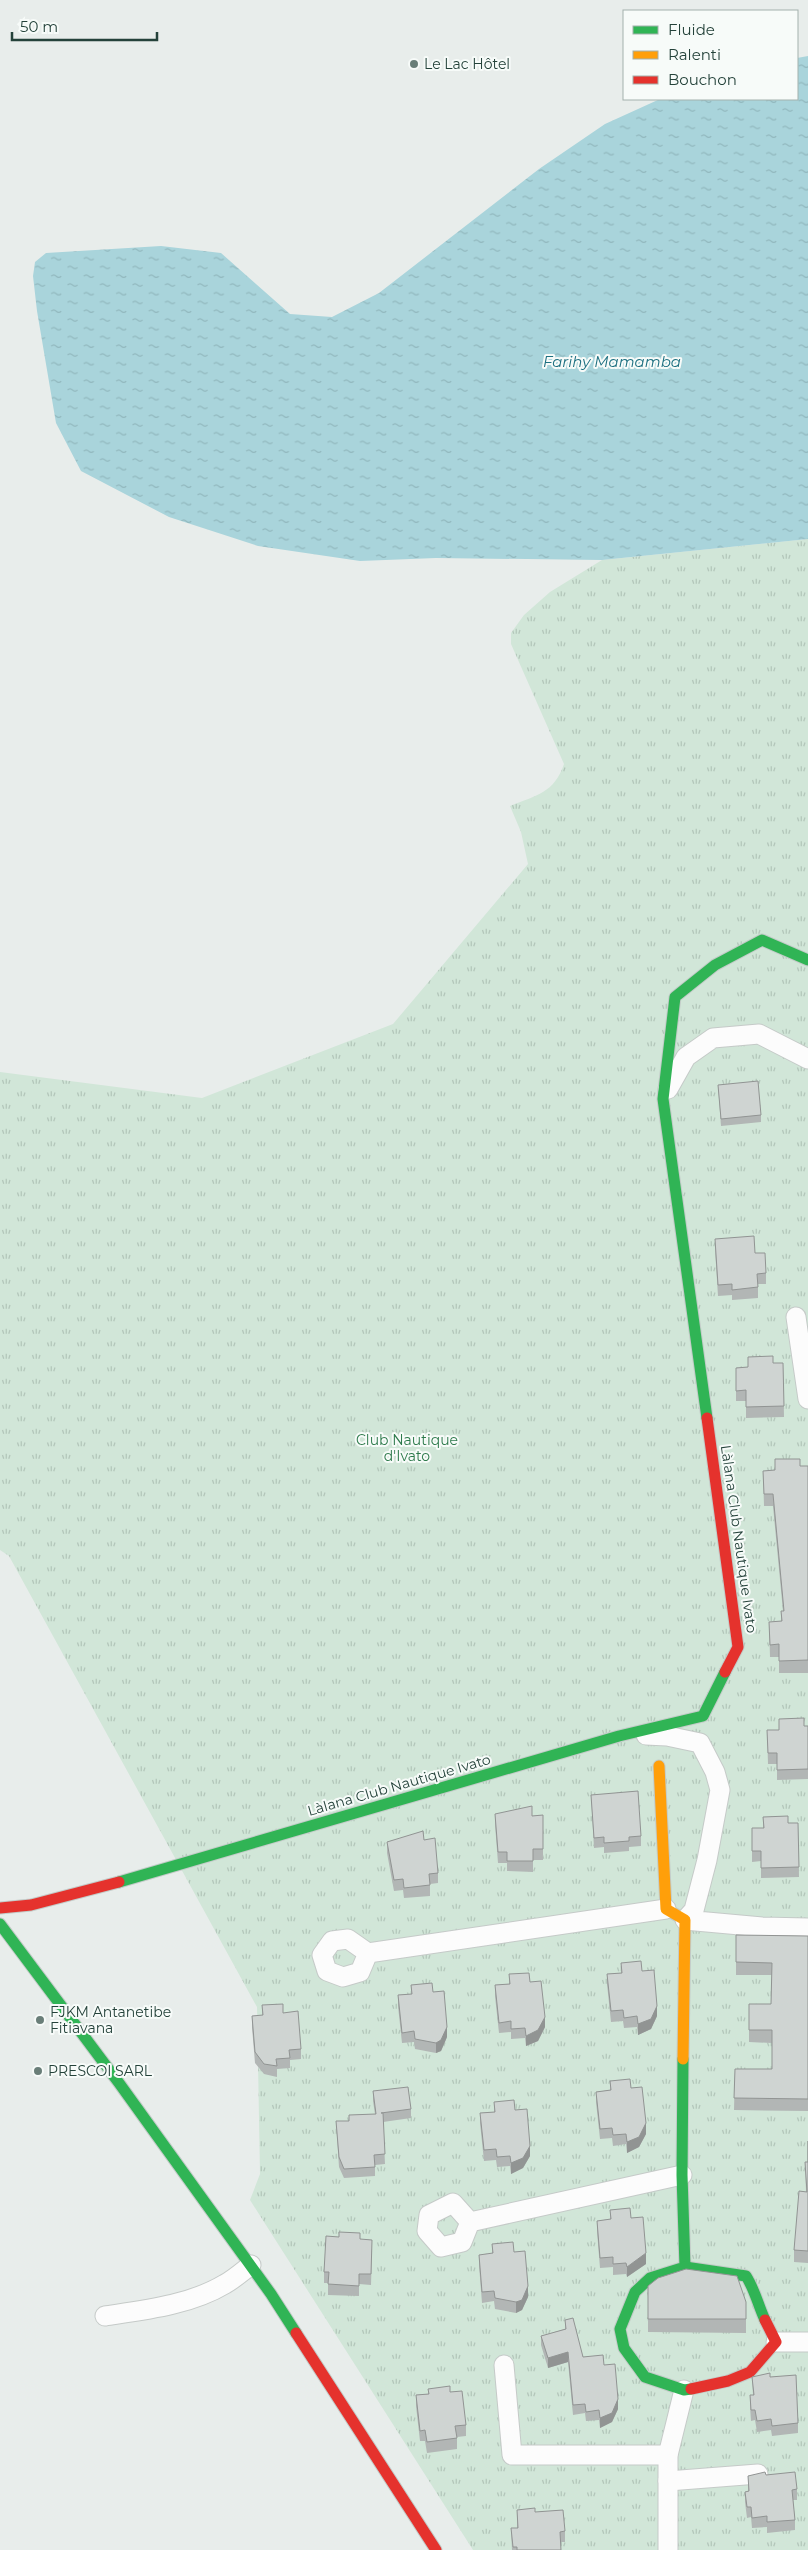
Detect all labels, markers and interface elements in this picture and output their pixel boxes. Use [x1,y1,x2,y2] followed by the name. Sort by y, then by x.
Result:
[12,10,158,42] scale bar
[623,10,798,100] legend
[20,17,58,36] text: 50 m
[668,20,715,39] text: Fluide
[668,45,721,64] text: Ralenti
[424,55,510,73] place label: Le Lac Hôtel
[408,58,420,70] marker: Le Lac Hôtel
[668,70,737,89] text: Bouchon
[543,352,681,371] water label: Farihy Mamamba
[356,1431,458,1465] park label: Club Nautique d'Ivato
[717,1444,761,1634] street label: Làlana Club Nautique Ivato
[305,1750,493,1820] street label: Làlana Club Nautique Ivato
[50,2003,171,2037] place label: FJKM Antanetibe Fitiavana
[34,2014,46,2026] marker: FJKM Antanetibe Fitiavana
[48,2062,153,2080] place label: PRESCOI SARL
[32,2065,44,2077] marker: PRESCOI SARL

